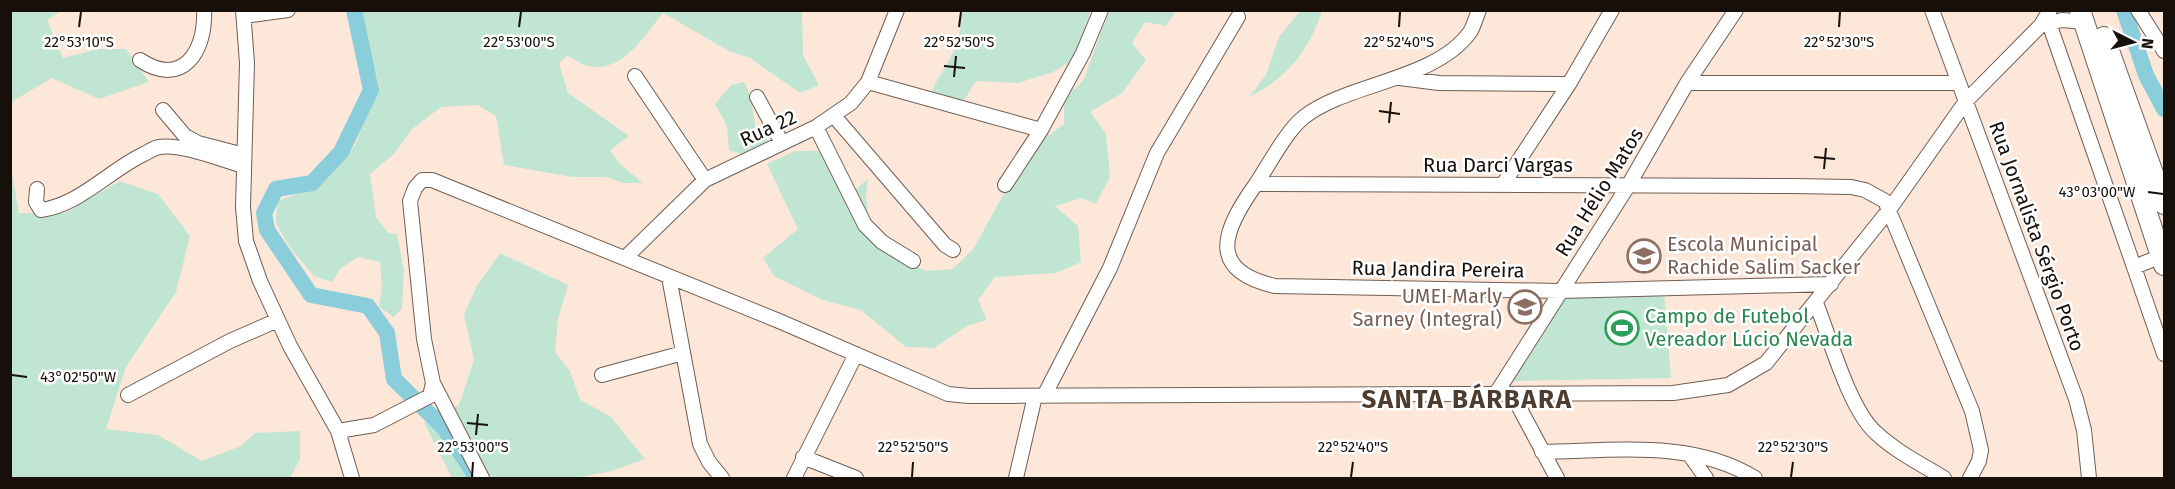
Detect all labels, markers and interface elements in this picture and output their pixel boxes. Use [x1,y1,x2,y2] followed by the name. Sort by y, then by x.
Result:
[2103,12,2163,72] north arrow
[44,33,114,51] text: 22°53'10"S
[483,33,555,51] text: 22°53'00"S
[924,33,994,51] text: 22°52'50"S
[1364,33,1434,51] text: 22°52'40"S
[1804,33,1874,51] text: 22°52'30"S
[2137,37,2157,50] text: N
[736,105,800,151] street label: Rua 22
[1984,118,2090,354] street label: Rua Jornalista Sérgio Porto
[1550,123,1648,261] street label: Rua Hélio Matos
[1423,153,1573,177] street label: Rua Darci Vargas
[2059,183,2136,201] text: 43°03'00"W
[1667,232,1861,279] place label: Escola Municipal Rachide Salim Sacker
[1626,238,1662,274] school or university icon: Escola Municipal Rachide Salim Sacker
[1351,255,1525,283] street label: Rua Jandira Pereira
[1352,284,1502,331] place label: UMEI Marly Sarney (Integral)
[1507,289,1543,325] school or university icon: UMEI Marly Sarney (Integral)
[1645,304,1853,351] place label: Campo de Futebol Vereador Lúcio Nevada
[1604,310,1640,346] sports icon: Campo de Futebol Vereador Lúcio Nevada
[40,368,117,386] text: 43°02'50"W
[1362,383,1573,415] district label: SANTA BÁRBARA
[437,438,509,456] text: 22°53'00"S
[878,438,948,456] text: 22°52'50"S
[1318,438,1388,456] text: 22°52'40"S
[1758,438,1828,456] text: 22°52'30"S

